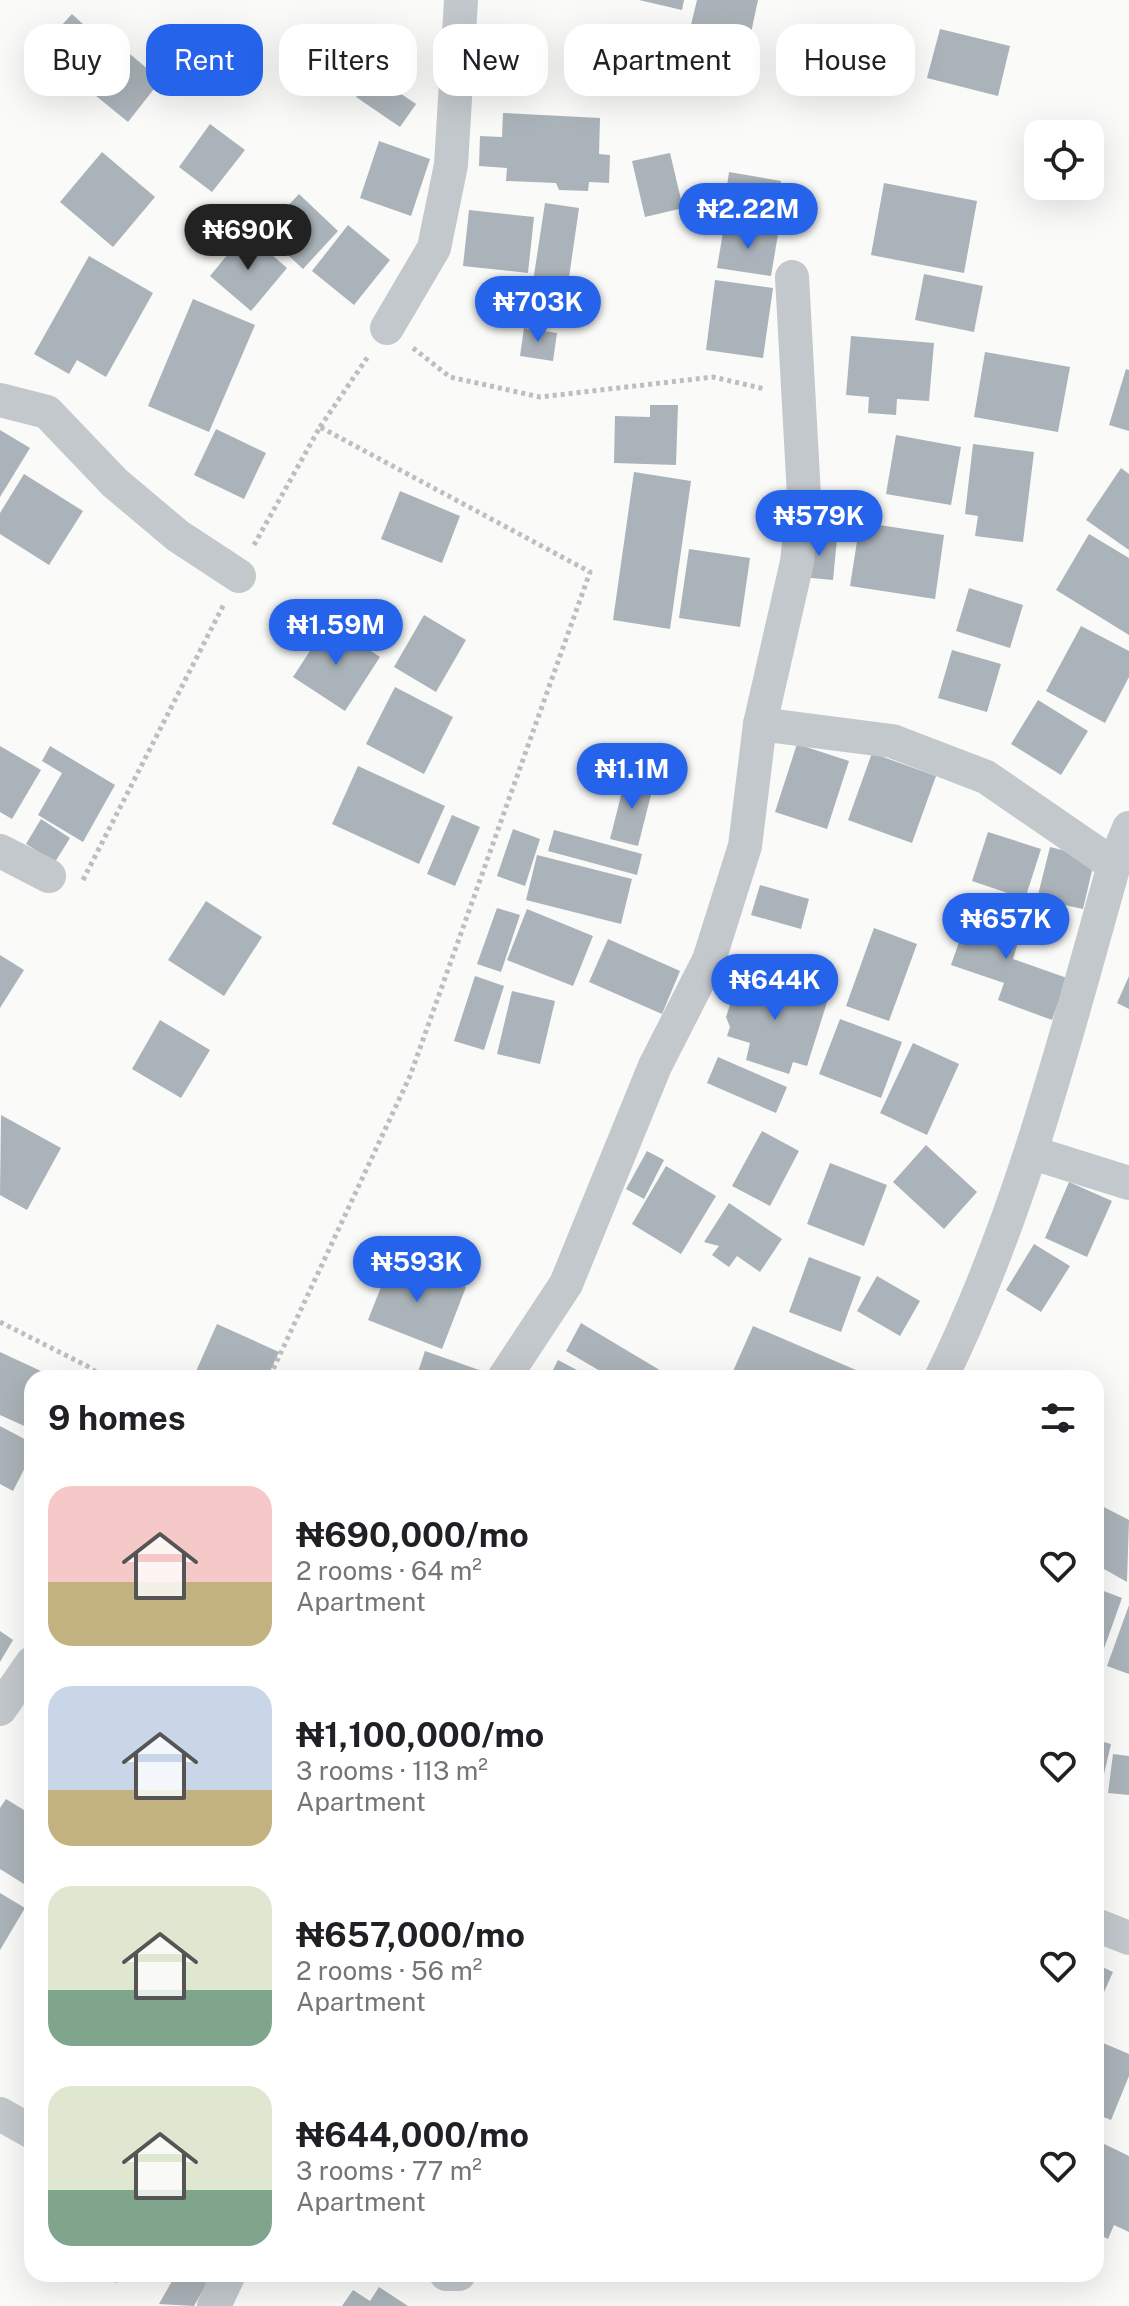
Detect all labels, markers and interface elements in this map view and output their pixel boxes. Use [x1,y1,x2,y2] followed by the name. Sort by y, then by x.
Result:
[24,24,130,96] chip: Buy
[146,24,263,96] chip: Rent
[279,24,417,96] chip: Filters
[433,24,548,96] chip: New
[564,24,760,96] chip: Apartment
[776,24,915,96] chip: House
[1024,120,1104,200] map controls
[1024,120,1104,200] button: locate
[683,183,813,251] pin: ₦2.22M
[697,193,799,224] text: ₦2.22M
[192,204,304,272] pin: ₦690K
[202,214,294,245] text: ₦690K
[482,276,594,344] pin: ₦703K
[493,286,583,317] text: ₦703K
[763,490,875,558] pin: ₦579K
[774,500,864,531] text: ₦579K
[271,599,401,667] pin: ₦1.59M
[287,609,385,640] text: ₦1.59M
[576,743,688,811] pin: ₦1.1M
[595,753,669,784] text: ₦1.1M
[950,893,1062,961] pin: ₦657K
[960,903,1052,934] text: ₦657K
[719,954,831,1022] pin: ₦644K
[729,964,821,995] text: ₦644K
[361,1236,473,1304] pin: ₦593K
[371,1246,463,1277] text: ₦593K
[1036,1396,1080,1440] icon: filters
[48,1398,186,1438] text: 9 homes
[296,1515,529,1555] text: ₦690,000/mo
[112,1518,208,1614] icon: home
[1036,1544,1080,1588] icon: heart
[296,1555,482,1586] text: 2 rooms · 64 m²
[296,1586,426,1617] text: Apartment
[296,1715,544,1755] text: ₦1,100,000/mo
[112,1718,208,1814] icon: home
[1036,1744,1080,1788] icon: heart
[296,1755,488,1786] text: 3 rooms · 113 m²
[296,1786,426,1817] text: Apartment
[296,1915,525,1955] text: ₦657,000/mo
[112,1918,208,2014] icon: home
[1036,1944,1080,1988] icon: heart
[296,1955,482,1986] text: 2 rooms · 56 m²
[296,1986,426,2017] text: Apartment
[296,2115,529,2155] text: ₦644,000/mo
[112,2118,208,2214] icon: home
[1036,2144,1080,2188] icon: heart
[296,2155,482,2186] text: 3 rooms · 77 m²
[296,2186,426,2217] text: Apartment

